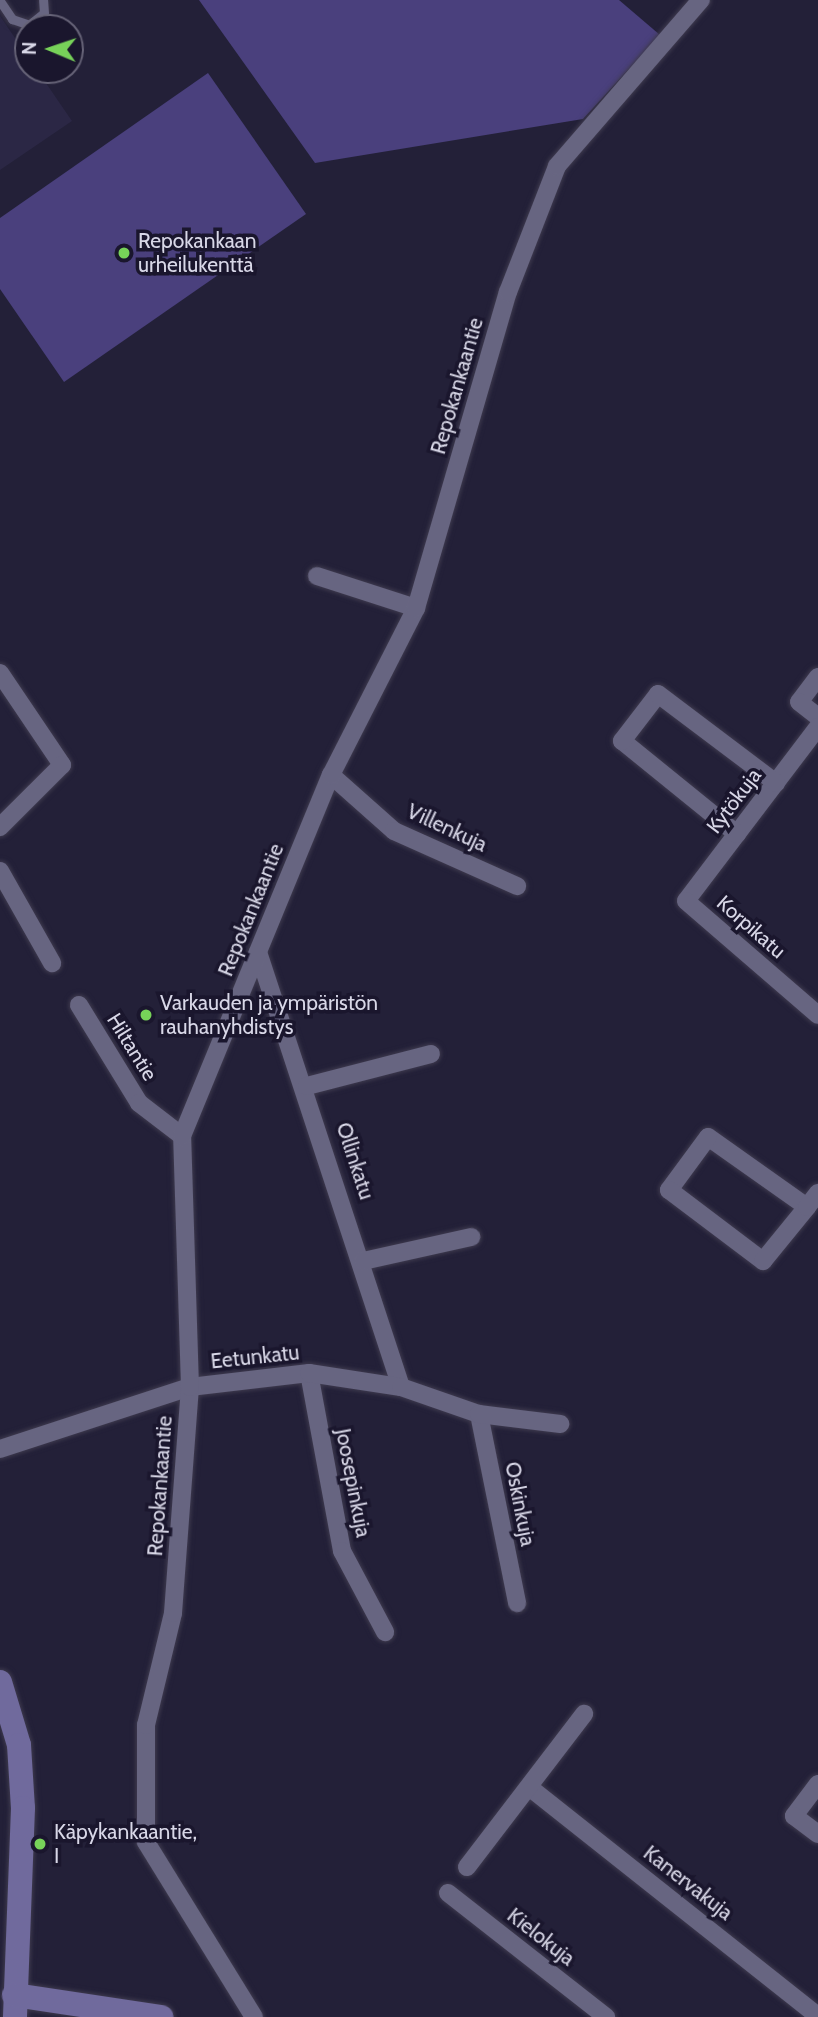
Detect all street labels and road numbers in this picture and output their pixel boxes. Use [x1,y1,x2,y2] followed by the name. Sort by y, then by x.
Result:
[425,315,489,457] street label: Repokankaantie
[701,764,767,838] street label: Kytökuja
[403,799,491,857] street label: Villenkuja
[213,840,289,980] street label: Repokankaantie
[712,890,790,964] street label: Korpikatu
[101,1009,163,1085] street label: Hiltantie
[331,1119,379,1203] street label: Ollinkatu
[209,1340,301,1374] street label: Eetunkatu
[143,1415,177,1557] street label: Repokankaantie
[330,1426,376,1540] street label: Joosepinkuja
[499,1460,541,1548] street label: Oskinkuja
[638,1840,738,1926] street label: Kanervakuja
[502,1903,580,1971] street label: Kielokuja

